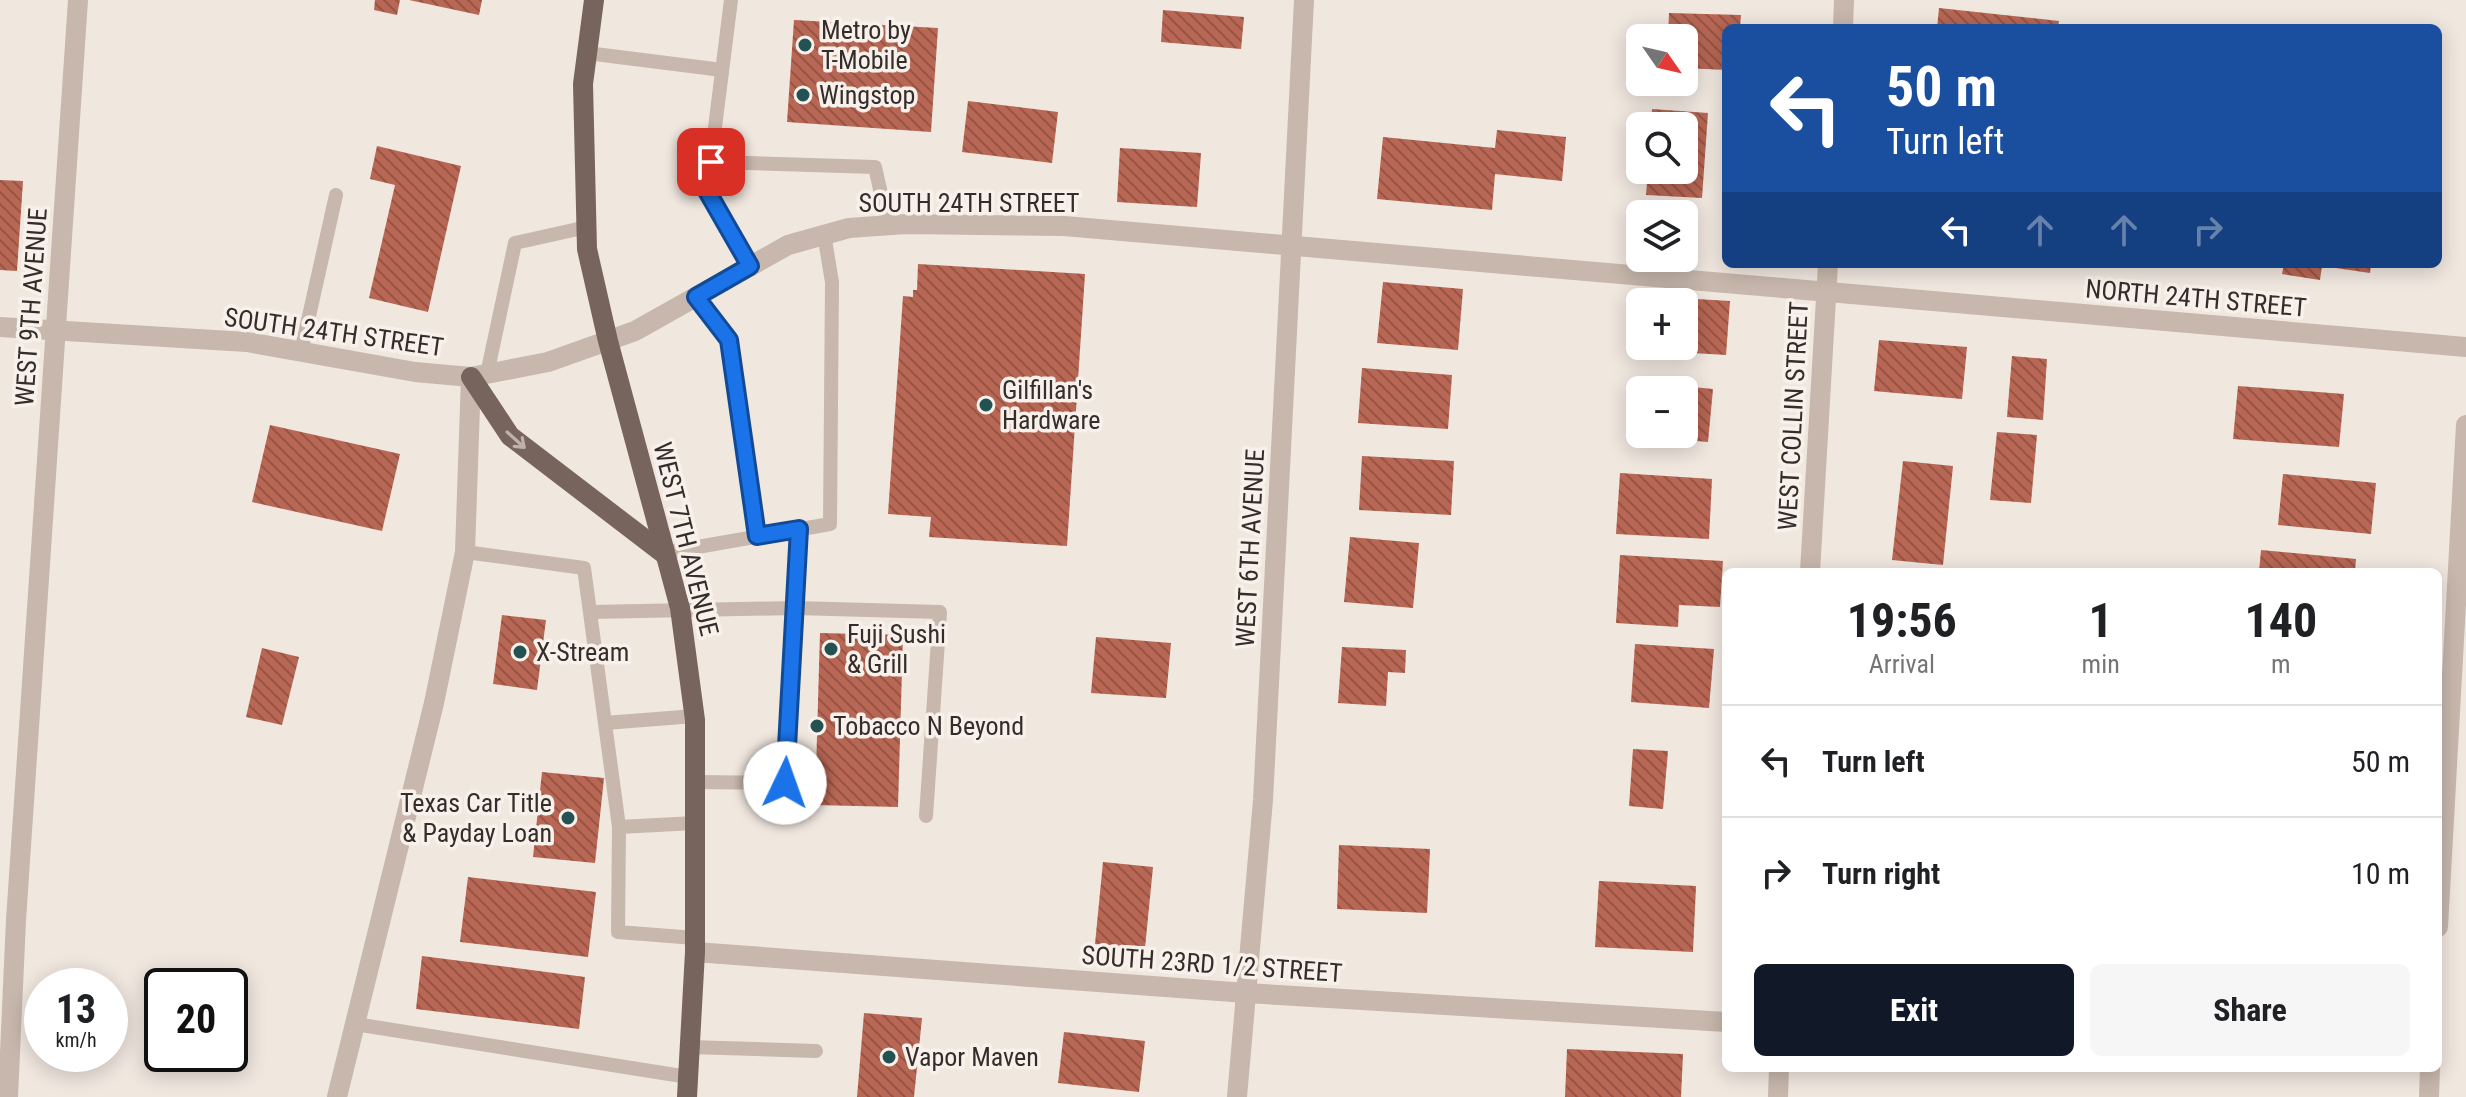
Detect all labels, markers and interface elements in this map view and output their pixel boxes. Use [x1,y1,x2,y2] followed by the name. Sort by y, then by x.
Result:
[821,15,911,75] place label: Metro by T-Mobile
[1626,24,1698,96] north arrow
[1626,24,1698,448] map controls
[796,36,814,54] marker: Metro by T-Mobile
[1886,54,1997,120] text: 50 m
[1754,56,1858,160] icon: left
[819,80,915,110] place label: Wingstop
[794,86,812,104] marker: Wingstop
[1626,112,1698,184] button: search
[1886,121,2004,163] text: Turn left
[677,128,745,196] pin
[689,140,733,184] icon: arrive
[858,188,1080,218] street label: SOUTH 24TH STREET
[1626,200,1698,272] button: layers
[9,207,53,407] street label: WEST 9TH AVENUE
[1934,208,1978,252] icon: left
[2018,208,2062,252] icon: ahead
[2102,208,2146,252] icon: ahead
[2186,208,2230,252] icon: right
[2084,273,2308,323] street label: NORTH 24TH STREET
[1626,288,1698,360] button: +
[1772,301,1814,531] street label: WEST COLLIN STREET
[222,302,446,362] street label: SOUTH 24TH STREET
[1002,375,1100,435] place label: Gilfillan's Hardware
[1626,376,1698,448] button: −
[977,396,995,414] marker: Gilfillan's Hardware
[506,430,526,448] one-way arrow
[647,439,725,639] street label: WEST 7TH AVENUE
[1230,448,1270,648] street label: WEST 6TH AVENUE
[1847,592,1957,649] text: 19:56
[2089,592,2113,649] text: 1
[2244,592,2317,649] text: 140
[847,619,946,679] place label: Fuji Sushi & Grill
[536,637,629,667] place label: X-Stream
[822,640,840,658] marker: Fuji Sushi & Grill
[511,643,529,661] marker: X-Stream
[1869,649,1935,679] text: Arrival
[2082,649,2120,679] text: min
[2271,649,2291,679] text: m
[833,711,1024,741] place label: Tobacco N Beyond
[808,717,826,735] marker: Tobacco N Beyond
[1754,739,1798,783] icon: left
[743,741,827,825] position arrow
[1822,744,1925,779] text: Turn left
[2351,744,2410,779] text: 50 m
[400,788,552,848] place label: Texas Car Title & Payday Loan
[559,809,577,827] marker: Texas Car Title & Payday Loan
[1754,851,1798,895] icon: right
[1822,856,1940,891] text: Turn right
[2351,856,2410,891] text: 10 m
[1081,940,1343,988] street label: SOUTH 23RD 1/2 STREET
[1754,964,2074,1056] button: Exit
[2090,964,2410,1056] button: Share
[144,968,248,1072] speed limit sign: 20
[56,986,96,1033] text: 13
[55,1028,97,1052] text: km/h
[905,1042,1039,1072] place label: Vapor Maven
[880,1048,898,1066] marker: Vapor Maven

